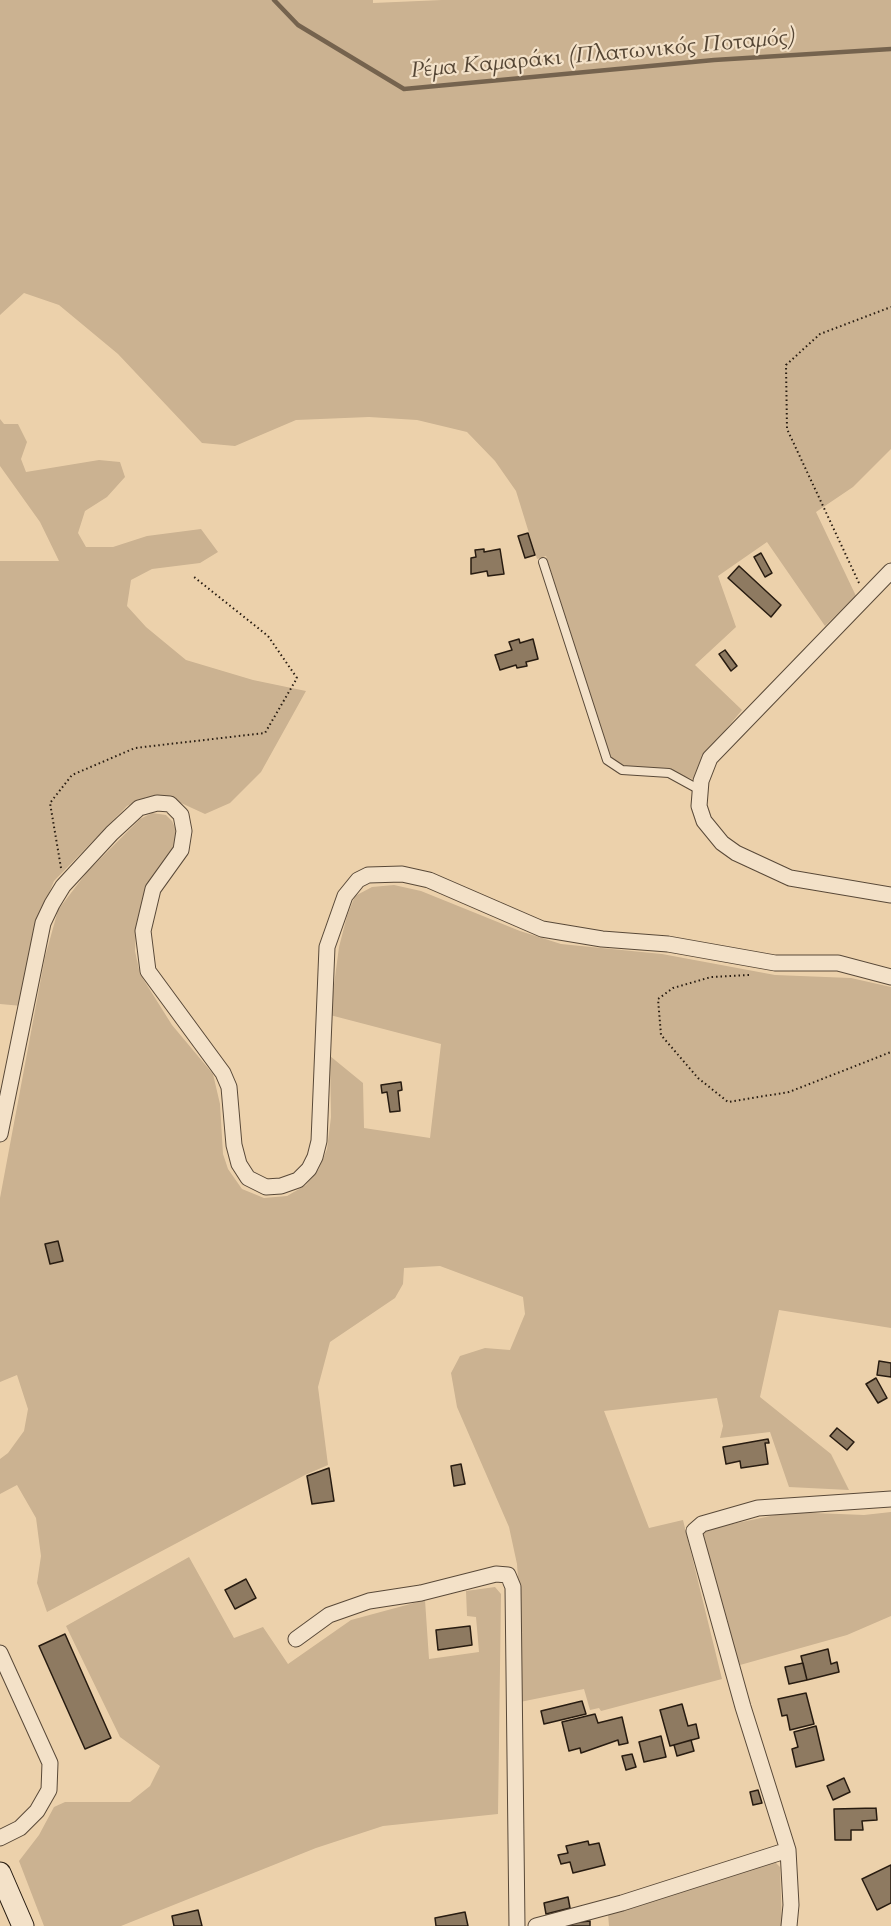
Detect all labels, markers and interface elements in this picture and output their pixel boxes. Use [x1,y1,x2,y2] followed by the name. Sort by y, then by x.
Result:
[410,25,796,85] water label: Ρέμα Καμαράκι (Πλατωνικός Ποταμός)

